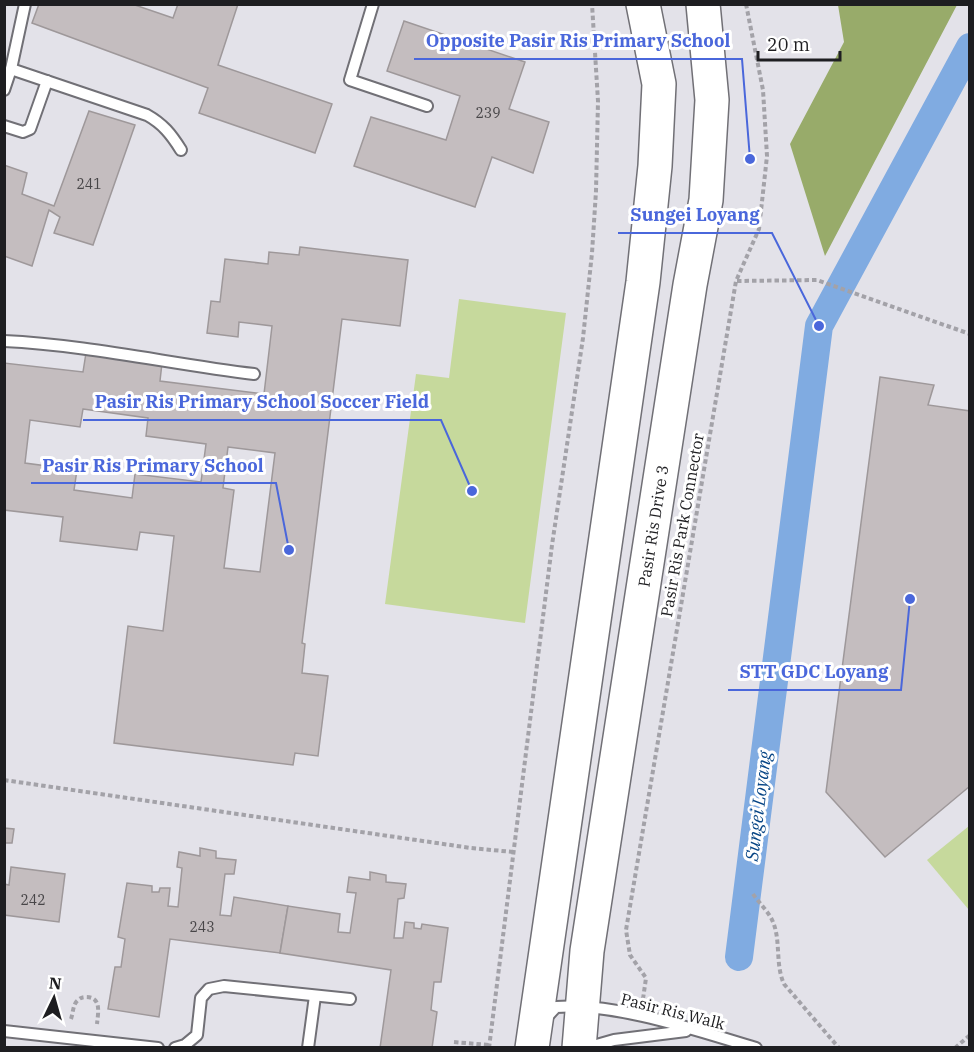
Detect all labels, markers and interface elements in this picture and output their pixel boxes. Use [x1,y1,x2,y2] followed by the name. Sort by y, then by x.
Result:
[414,23,742,59] callout: Opposite Pasir Ris Primary School
[758,24,840,62] scale bar
[426,29,730,52] text: Opposite Pasir Ris Primary School
[767,33,810,56] text: 20 m
[475,104,501,122] house number: 239
[76,175,102,193] house number: 241
[618,197,772,233] callout: Sungei Loyang
[630,203,760,226] text: Sungei Loyang
[83,384,441,420] callout: Pasir Ris Primary School Soccer Field
[95,390,429,413] text: Pasir Ris Primary School Soccer Field
[656,431,708,619] street label: Pasir Ris Park Connector
[31,447,276,483] callout: Pasir Ris Primary School
[42,454,264,477] text: Pasir Ris Primary School
[633,464,673,588] street label: Pasir Ris Drive 3
[728,654,901,690] callout: STT GDC Loyang
[740,660,889,683] text: STT GDC Loyang
[740,749,776,863] water label: Sungei Loyang
[20,891,46,909] house number: 242
[189,918,215,936] house number: 243
[24,968,84,1028] north arrow
[48,973,62,994] text: N
[619,988,728,1034] street label: Pasir Ris Walk

